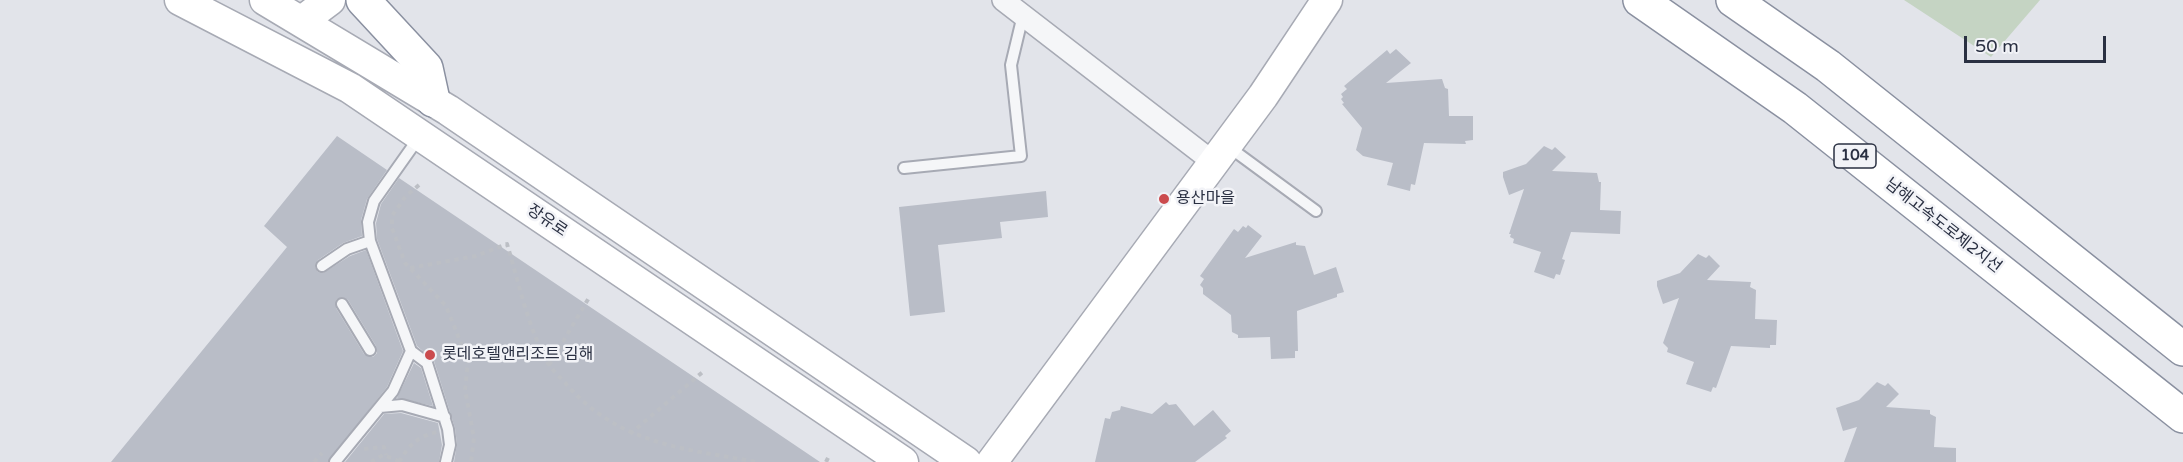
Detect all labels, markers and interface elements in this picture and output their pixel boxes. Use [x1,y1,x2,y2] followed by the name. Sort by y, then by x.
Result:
[1967,24,2110,62] scale bar
[1975,35,2019,57] text: 50 m
[1834,144,1876,168] road number: 104
[1881,175,2005,277] street label: 남해고속도로제2지선
[1176,189,1235,209] place label: 용산마을
[1157,192,1171,206] marker: 용산마을
[523,201,571,241] street label: 장유로
[442,345,593,365] place label: 롯데호텔앤리조트 김해
[423,348,437,362] marker: 롯데호텔앤리조트 김해

